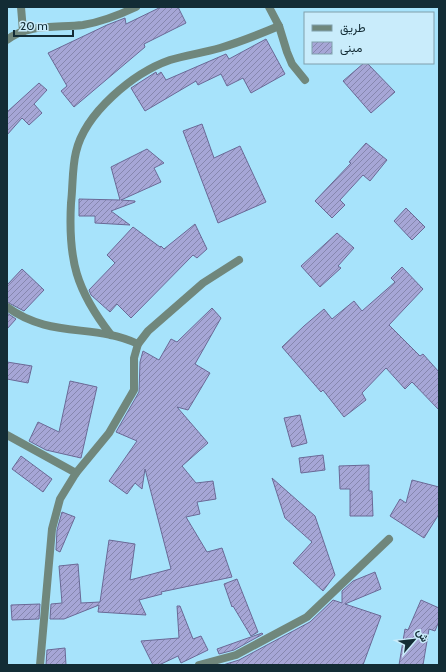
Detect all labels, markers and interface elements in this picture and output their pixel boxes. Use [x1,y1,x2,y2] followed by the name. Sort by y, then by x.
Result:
[14,12,73,38] scale bar
[304,12,434,64] legend
[20,18,48,33] text: 20 m
[340,20,366,36] text: طريق
[340,40,362,56] text: مبنى
[394,620,434,660] north arrow
[414,626,432,644] text: ش

